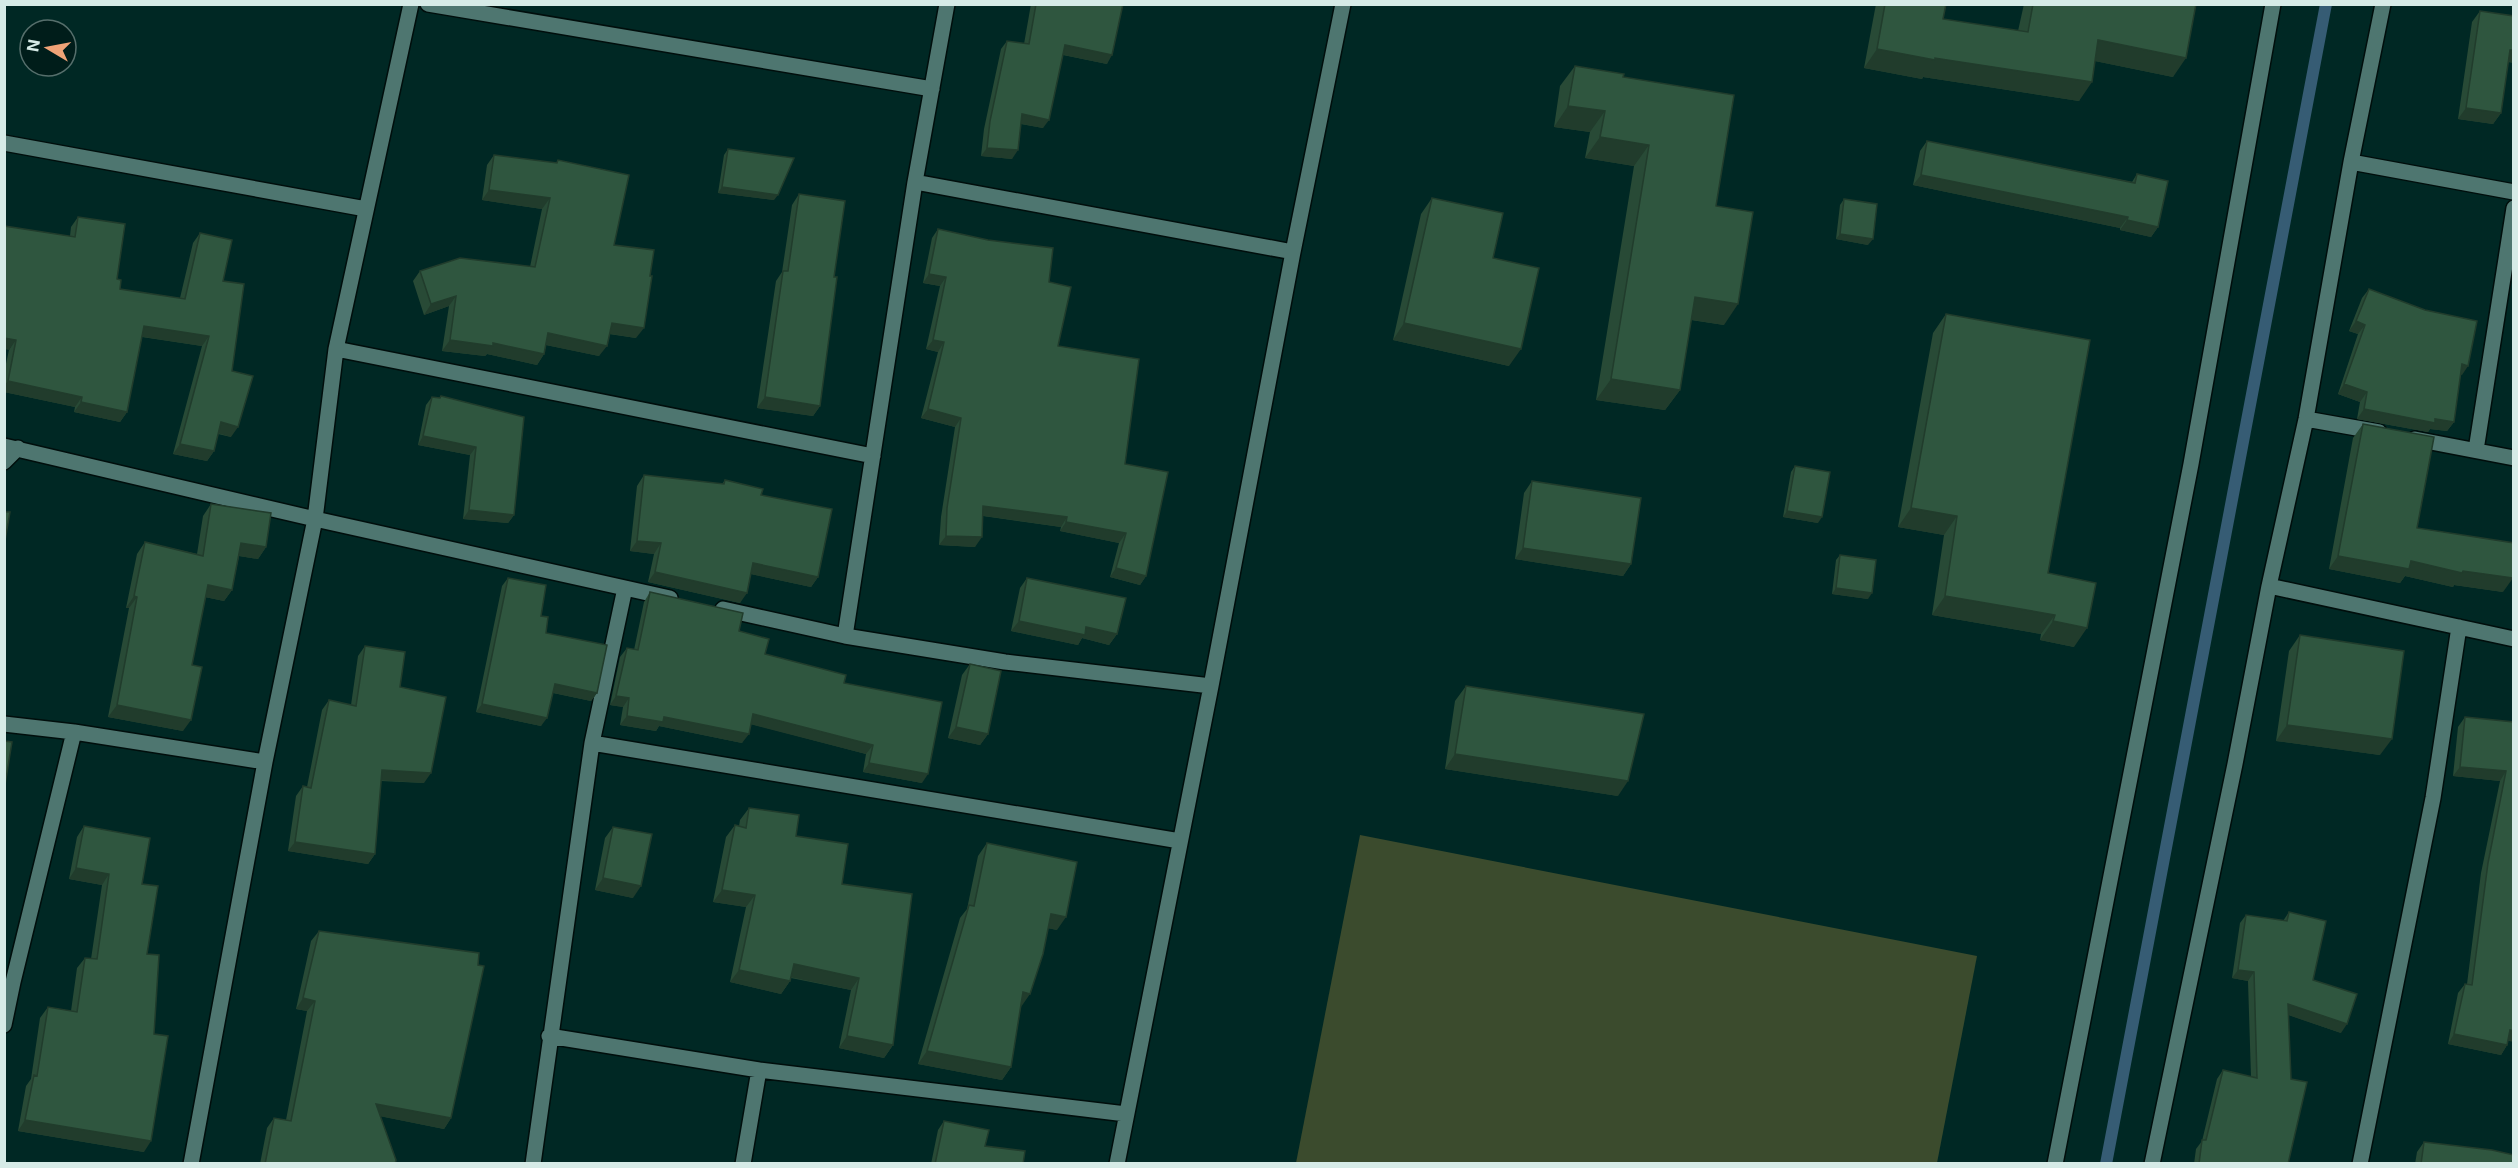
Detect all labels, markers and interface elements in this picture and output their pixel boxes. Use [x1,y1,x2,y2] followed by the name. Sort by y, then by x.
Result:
[18,18,78,78] north arrow
[22,38,44,53] text: N

